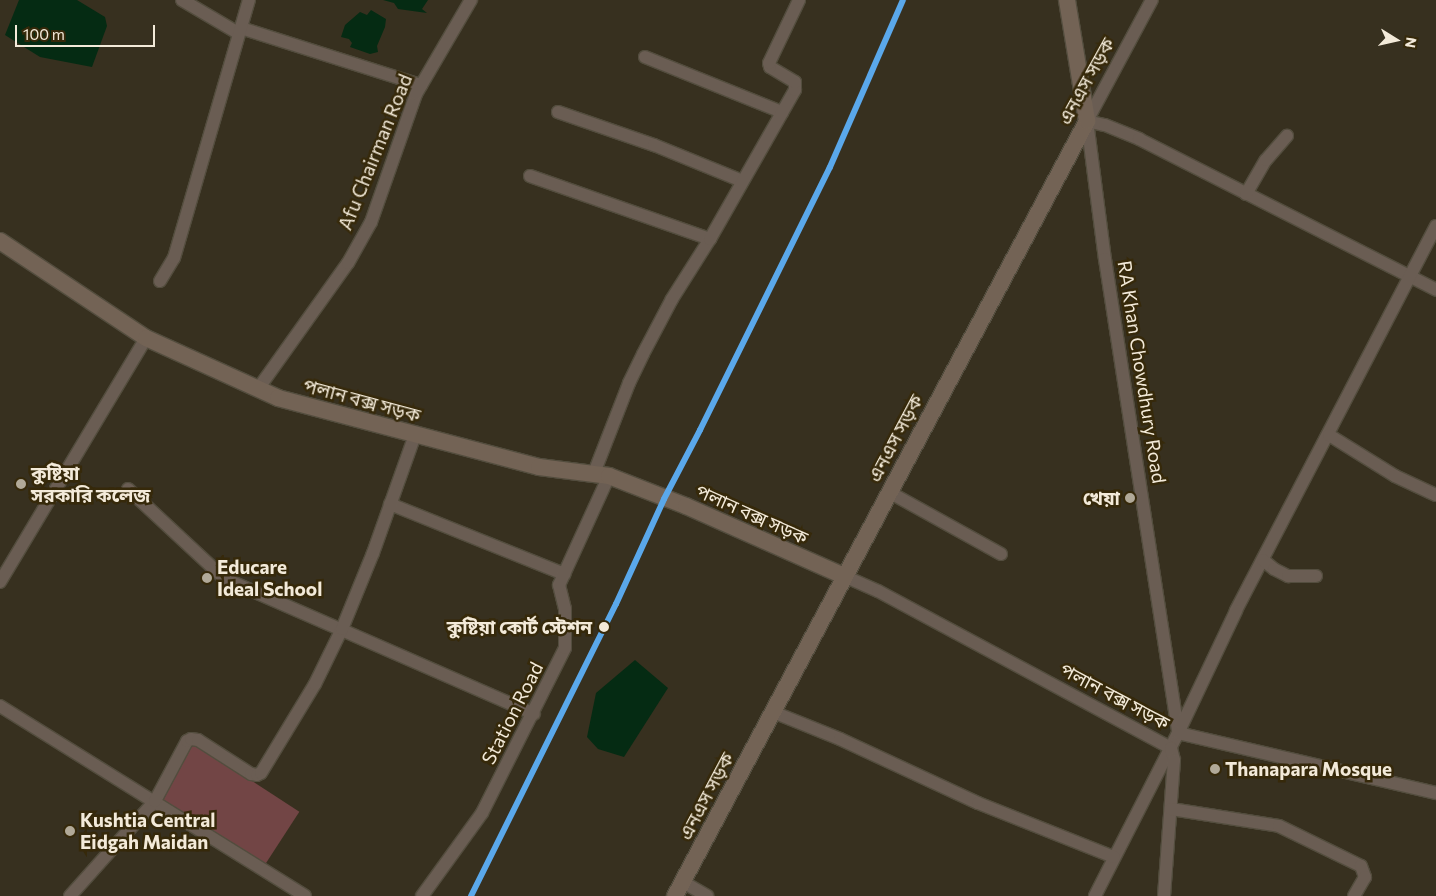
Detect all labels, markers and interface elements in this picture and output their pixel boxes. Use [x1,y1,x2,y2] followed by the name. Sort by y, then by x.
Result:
[18,15,158,47] scale bar
[1371,15,1421,65] north arrow
[23,25,65,43] text: 100 m
[1053,34,1119,128] street label: এনএস সড়ক
[1402,36,1421,49] text: N
[333,71,417,233] street label: Afu Chairman Road
[1113,259,1171,485] street label: RA Khan Chowdhury Road
[301,373,423,427] street label: পলান বক্স সড়ক
[863,391,927,485] street label: এনএস সড়ক
[31,462,151,506] place label: কুষ্টিয়া সরকারি কলেজ
[15,478,27,490] marker: কুষ্টিয়া সরকারি কলেজ
[692,479,812,549] street label: পলান বক্স সড়ক
[1083,487,1120,509] place label: খেয়া
[1124,492,1136,504] marker: খেয়া
[217,556,322,600] place label: Educare Ideal School
[201,572,213,584] marker: Educare Ideal School
[447,616,592,638] place label: কুষ্টিয়া কোর্ট স্টেশন
[596,619,612,635] marker: কুষ্টিয়া কোর্ট স্টেশন
[477,658,547,768] street label: Station Road
[1057,658,1173,734] street label: পলান বক্স সড়ক
[674,749,738,843] street label: এনএস সড়ক
[1225,758,1392,780] place label: Thanapara Mosque
[1209,763,1221,775] marker: Thanapara Mosque
[80,809,215,853] place label: Kushtia Central Eidgah Maidan
[64,825,76,837] marker: Kushtia Central Eidgah Maidan

